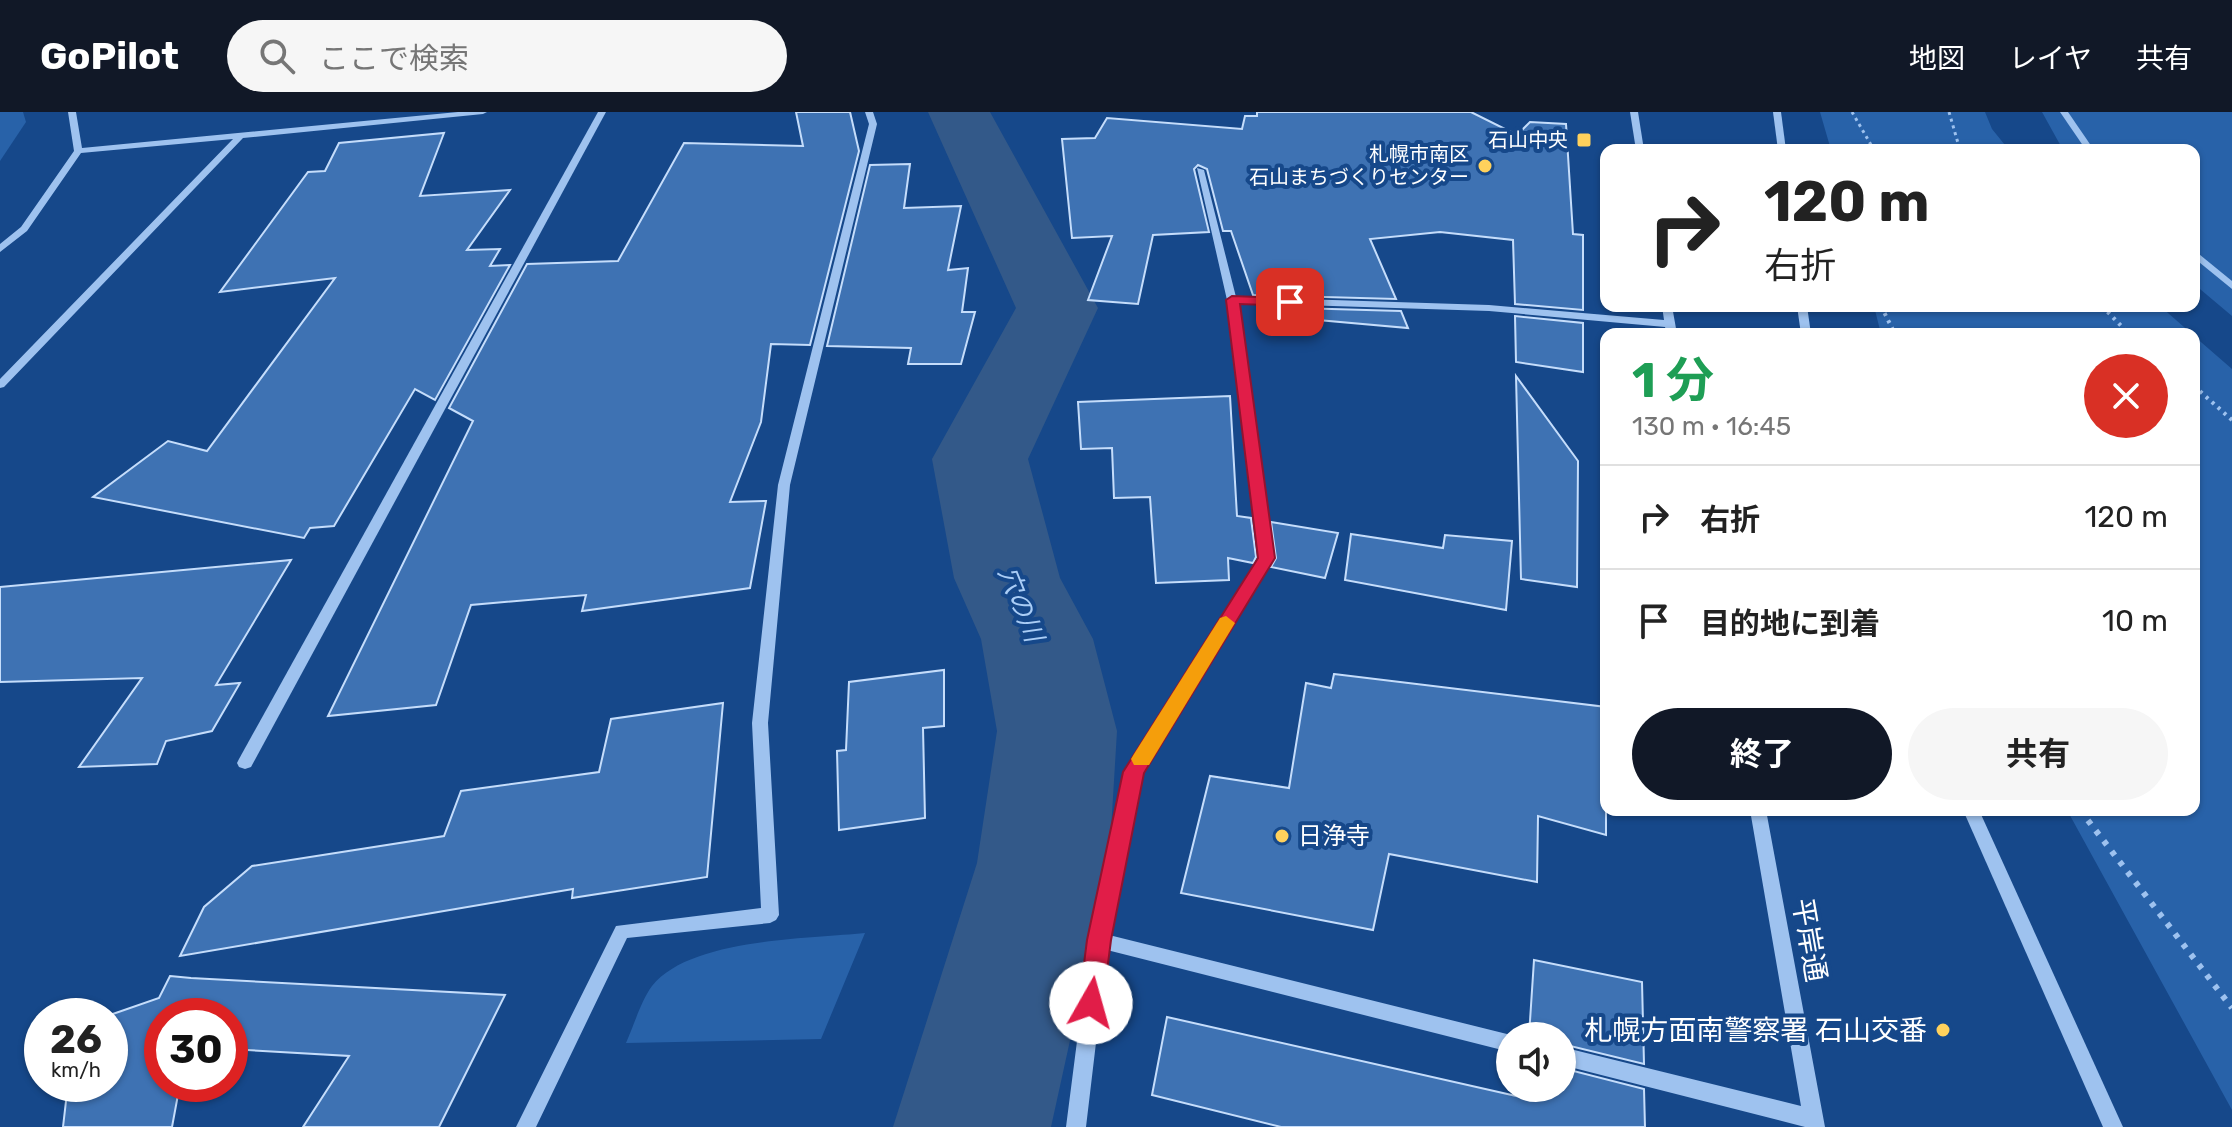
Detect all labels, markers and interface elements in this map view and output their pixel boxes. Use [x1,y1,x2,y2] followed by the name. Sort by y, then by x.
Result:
[227,20,787,92] search box
[40,33,179,79] text: GoPilot
[255,34,299,78] icon: search
[319,41,469,77] text: ここで検索
[1909,42,1965,75] text: 地図
[2009,42,2092,75] text: レイヤ
[2136,42,2192,75] text: 共有
[1488,128,1568,152] place label: 石山中央
[1575,131,1593,149] marker: 石山中央
[1249,142,1469,189] place label: 札幌市南区 石山まちづくりセンター
[1476,157,1494,175] marker: 札幌市南区 石山まちづくりセンター
[1764,169,1930,235] text: 120 m
[1632,176,1736,280] icon: right
[1764,244,1836,287] text: 右折
[1256,268,1324,336] pin
[1268,280,1312,324] icon: arrive
[1632,352,1714,409] text: 1 分
[2084,354,2168,438] button: close
[1632,411,1791,442] text: 130 m · 16:45
[1632,495,1676,539] icon: right
[2084,499,2168,535] text: 120 m
[1700,502,1760,538] text: 右折
[992,562,1051,649] water label: 穴の川
[1632,599,1676,643] icon: arrive
[2102,603,2168,639] text: 10 m
[1700,606,1880,642] text: 目的地に到着
[1632,708,1892,800] button: 終了
[1908,708,2168,800] button: 共有
[1298,822,1370,850] place label: 日浄寺
[1273,827,1291,845] marker: 日浄寺
[1786,896,1833,984] street label: 平岸通
[1049,961,1133,1045] position arrow
[144,998,248,1102] speed limit sign: 30
[1584,1014,1927,1047] place label: 札幌方面南警察署 石山交番
[50,1016,102,1063] text: 26
[1934,1021,1952,1039] marker: 札幌方面南警察署 石山交番
[1496,1022,1576,1102] map controls
[1496,1022,1576,1102] button: sound
[51,1058,101,1082] text: km/h

